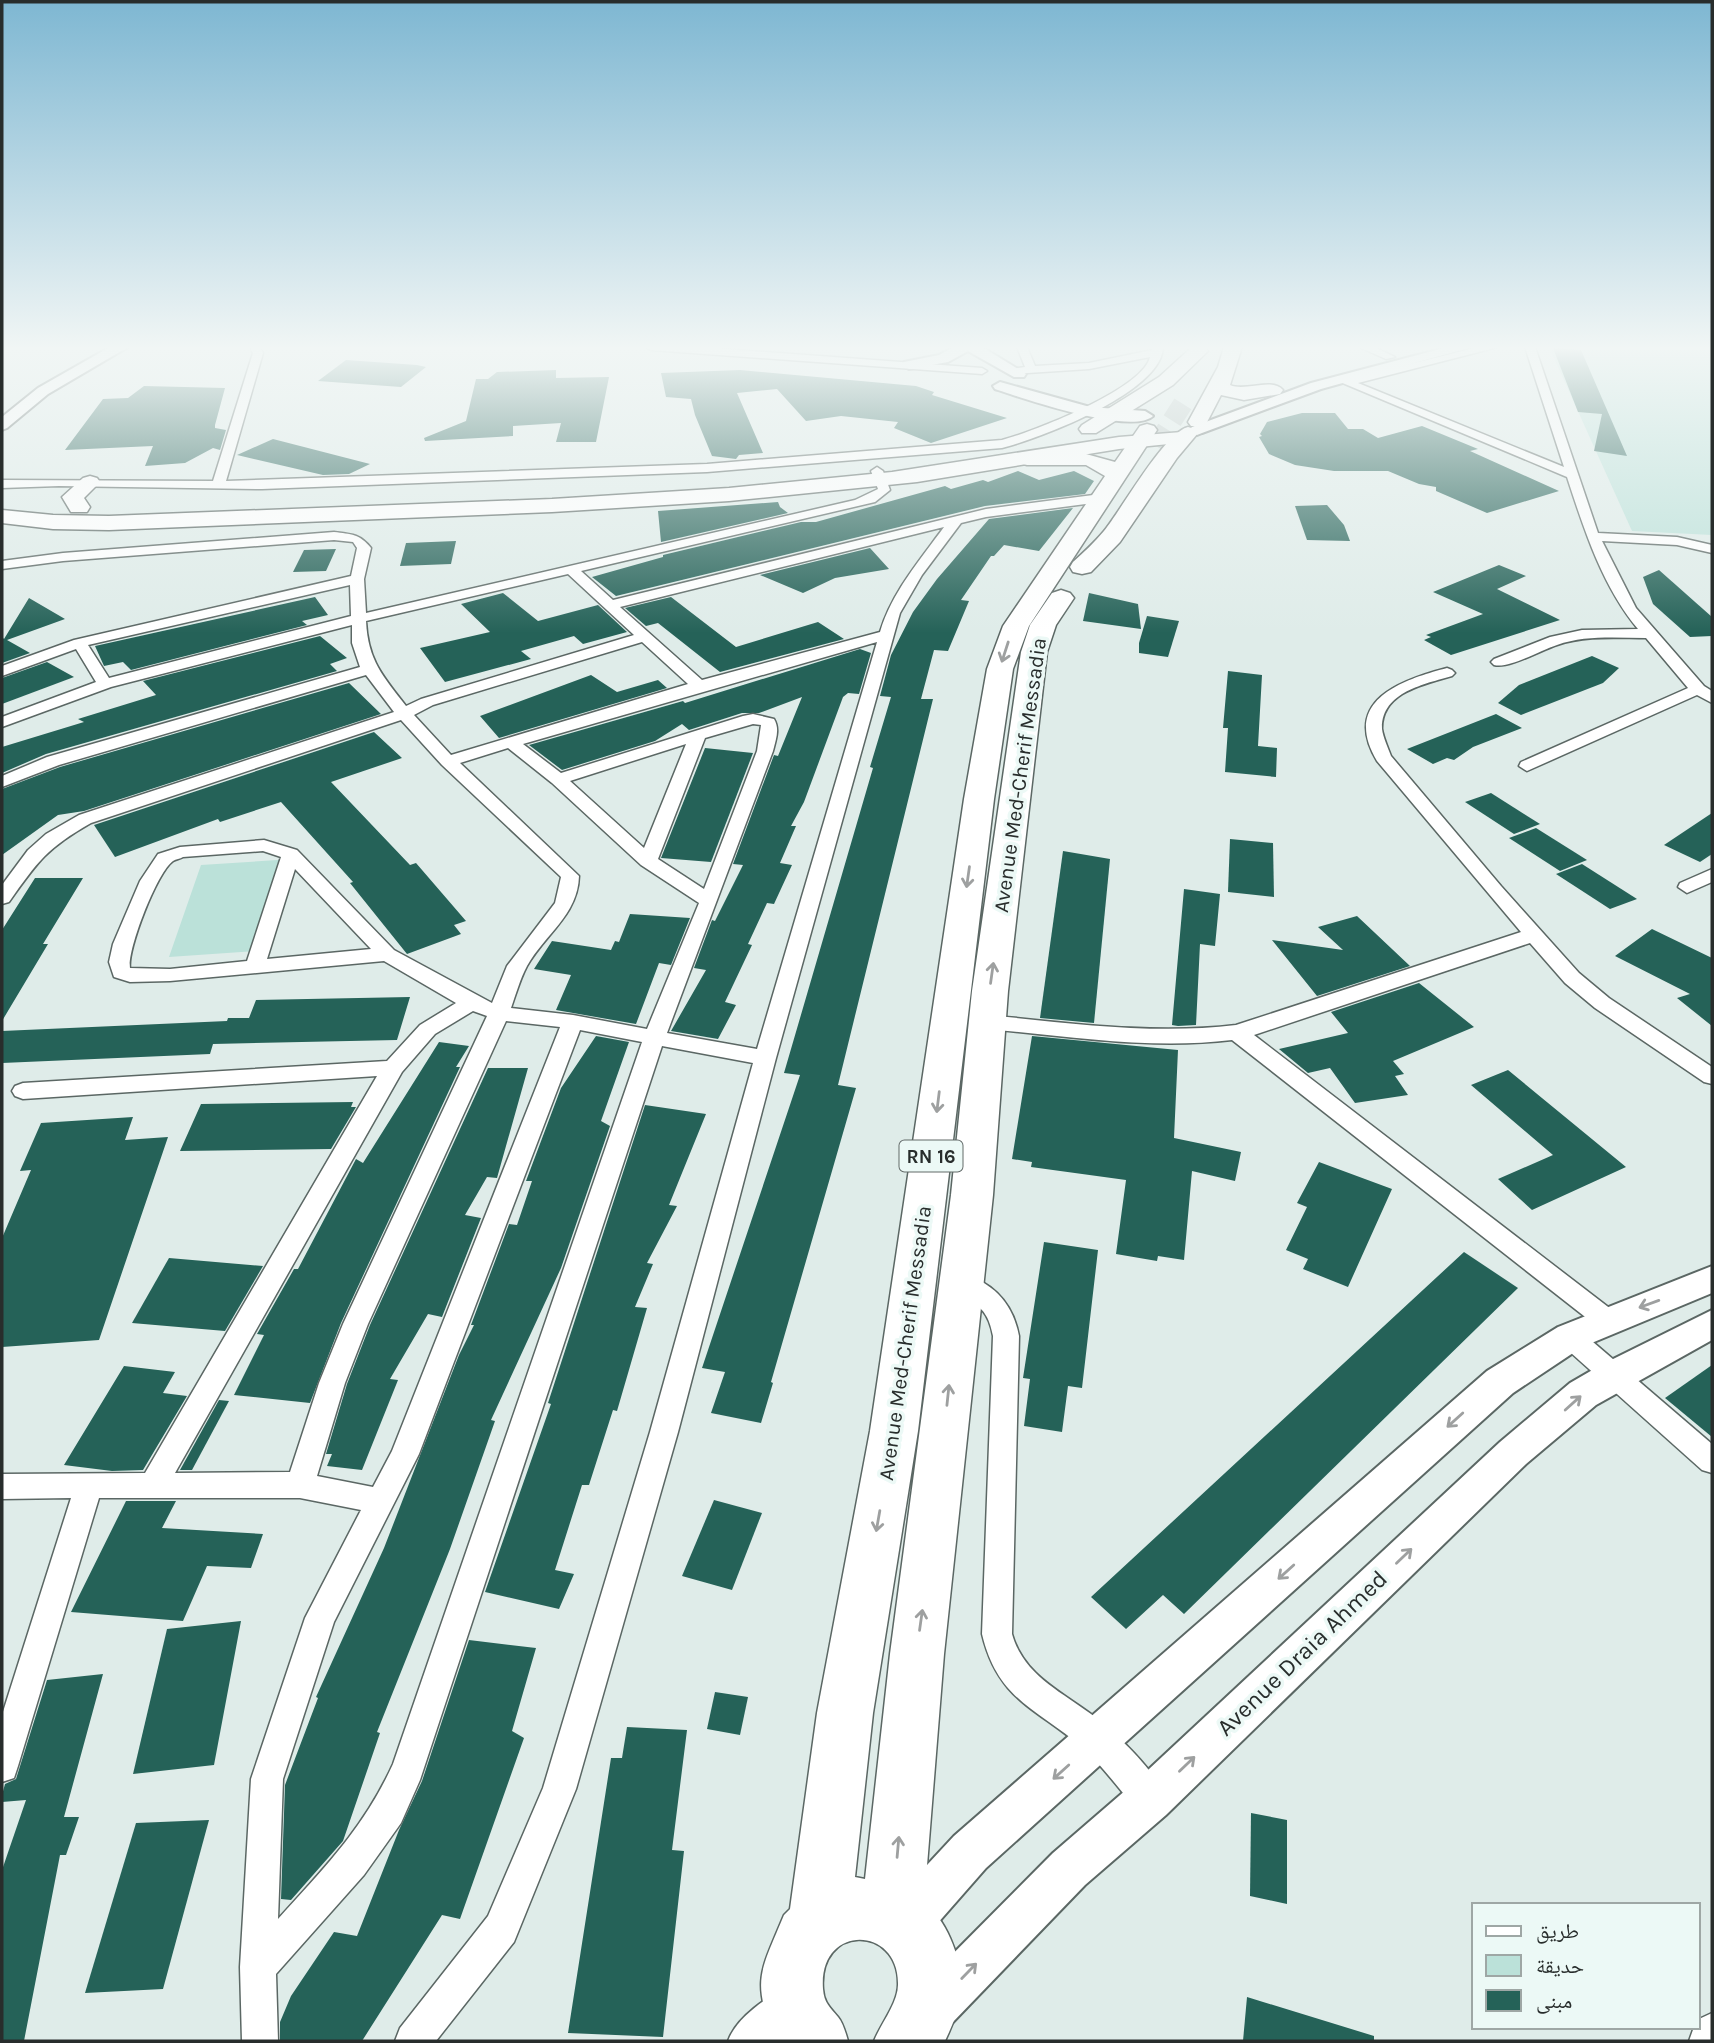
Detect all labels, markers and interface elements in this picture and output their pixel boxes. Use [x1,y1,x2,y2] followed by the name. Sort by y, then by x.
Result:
[989,636,1051,914] street label: Avenue Med-Cherif Messadia
[998,641,1010,663] one-way arrow
[962,865,975,888] one-way arrow
[985,962,998,985] one-way arrow
[932,1090,945,1113] one-way arrow
[900,1140,962,1172] road number: RN 16
[874,1204,936,1482] street label: Avenue Med-Cherif Messadia
[1638,1299,1660,1312] one-way arrow
[942,1384,955,1406] one-way arrow
[1564,1395,1582,1411] one-way arrow
[1446,1412,1464,1428] one-way arrow
[871,1509,884,1532] one-way arrow
[1395,1547,1412,1564] one-way arrow
[1277,1563,1295,1579] one-way arrow
[1211,1565,1393,1741] street label: Avenue Draia Ahmed
[915,1610,928,1632] one-way arrow
[1178,1755,1195,1772] one-way arrow
[1052,1764,1070,1780] one-way arrow
[892,1836,905,1858] one-way arrow
[1472,1903,1700,2029] legend
[1536,1919,1579,1944] text: طريق
[1536,1954,1584,1978] text: حديقة
[960,1963,977,1980] one-way arrow
[1536,1989,1572,2014] text: مبنى

